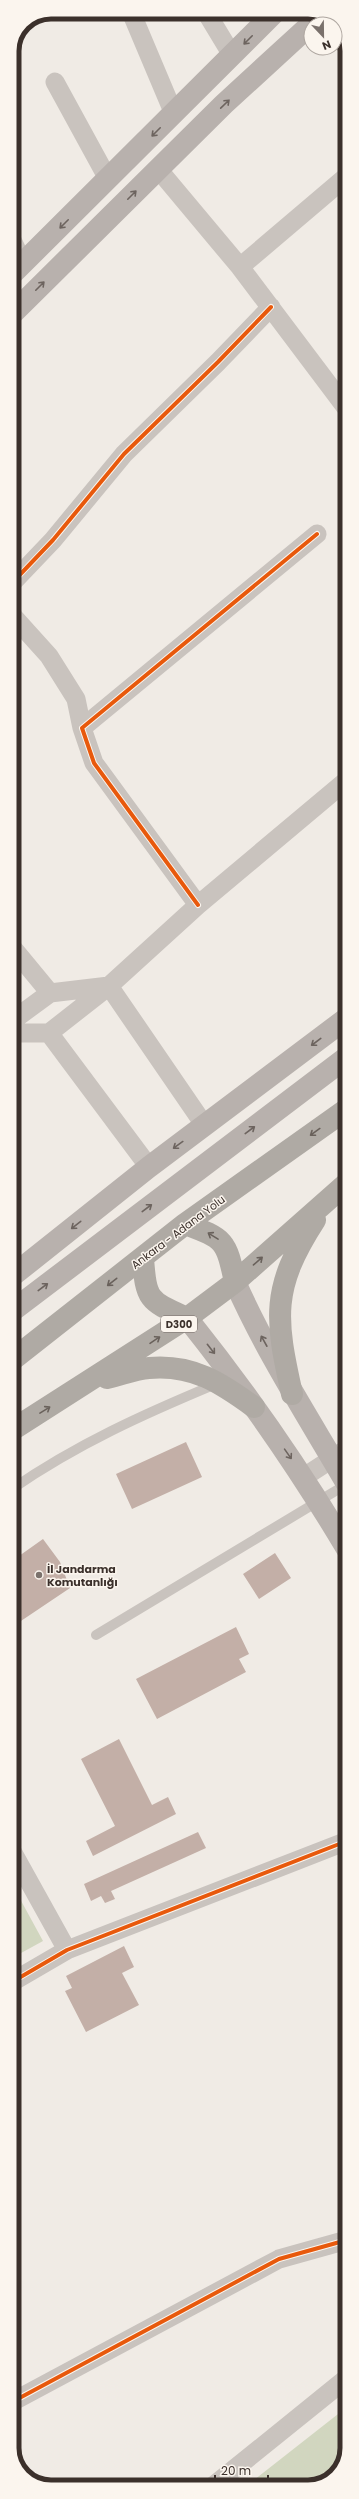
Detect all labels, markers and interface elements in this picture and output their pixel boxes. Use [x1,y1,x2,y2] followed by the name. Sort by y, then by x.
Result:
[303,16,343,56] north arrow
[243,35,253,45] one-way arrow
[320,36,334,54] text: N
[220,99,230,109] one-way arrow
[151,127,161,137] one-way arrow
[127,190,137,200] one-way arrow
[59,219,69,229] one-way arrow
[35,281,45,291] one-way arrow
[310,1038,321,1046] one-way arrow
[245,1126,256,1134] one-way arrow
[310,1128,321,1136] one-way arrow
[173,1141,184,1150] one-way arrow
[128,1191,228,1273] street label: Ankara - Adana Yolu
[141,1204,152,1213] one-way arrow
[70,1221,81,1230] one-way arrow
[208,1232,219,1240] one-way arrow
[253,1256,263,1266] one-way arrow
[107,1278,118,1286] one-way arrow
[38,1283,49,1291] one-way arrow
[161,1316,197,1332] road number: D300
[259,1335,267,1347] one-way arrow
[149,1336,160,1344] one-way arrow
[207,1343,215,1354] one-way arrow
[39,1406,50,1414] one-way arrow
[284,1448,292,1459] one-way arrow
[47,1561,118,1590] place label: İl Jandarma Komutanlığı
[34,1570,44,1580] marker: İl Jandarma Komutanlığı
[215,2457,268,2483] scale bar
[221,2462,251,2479] text: 20 m

